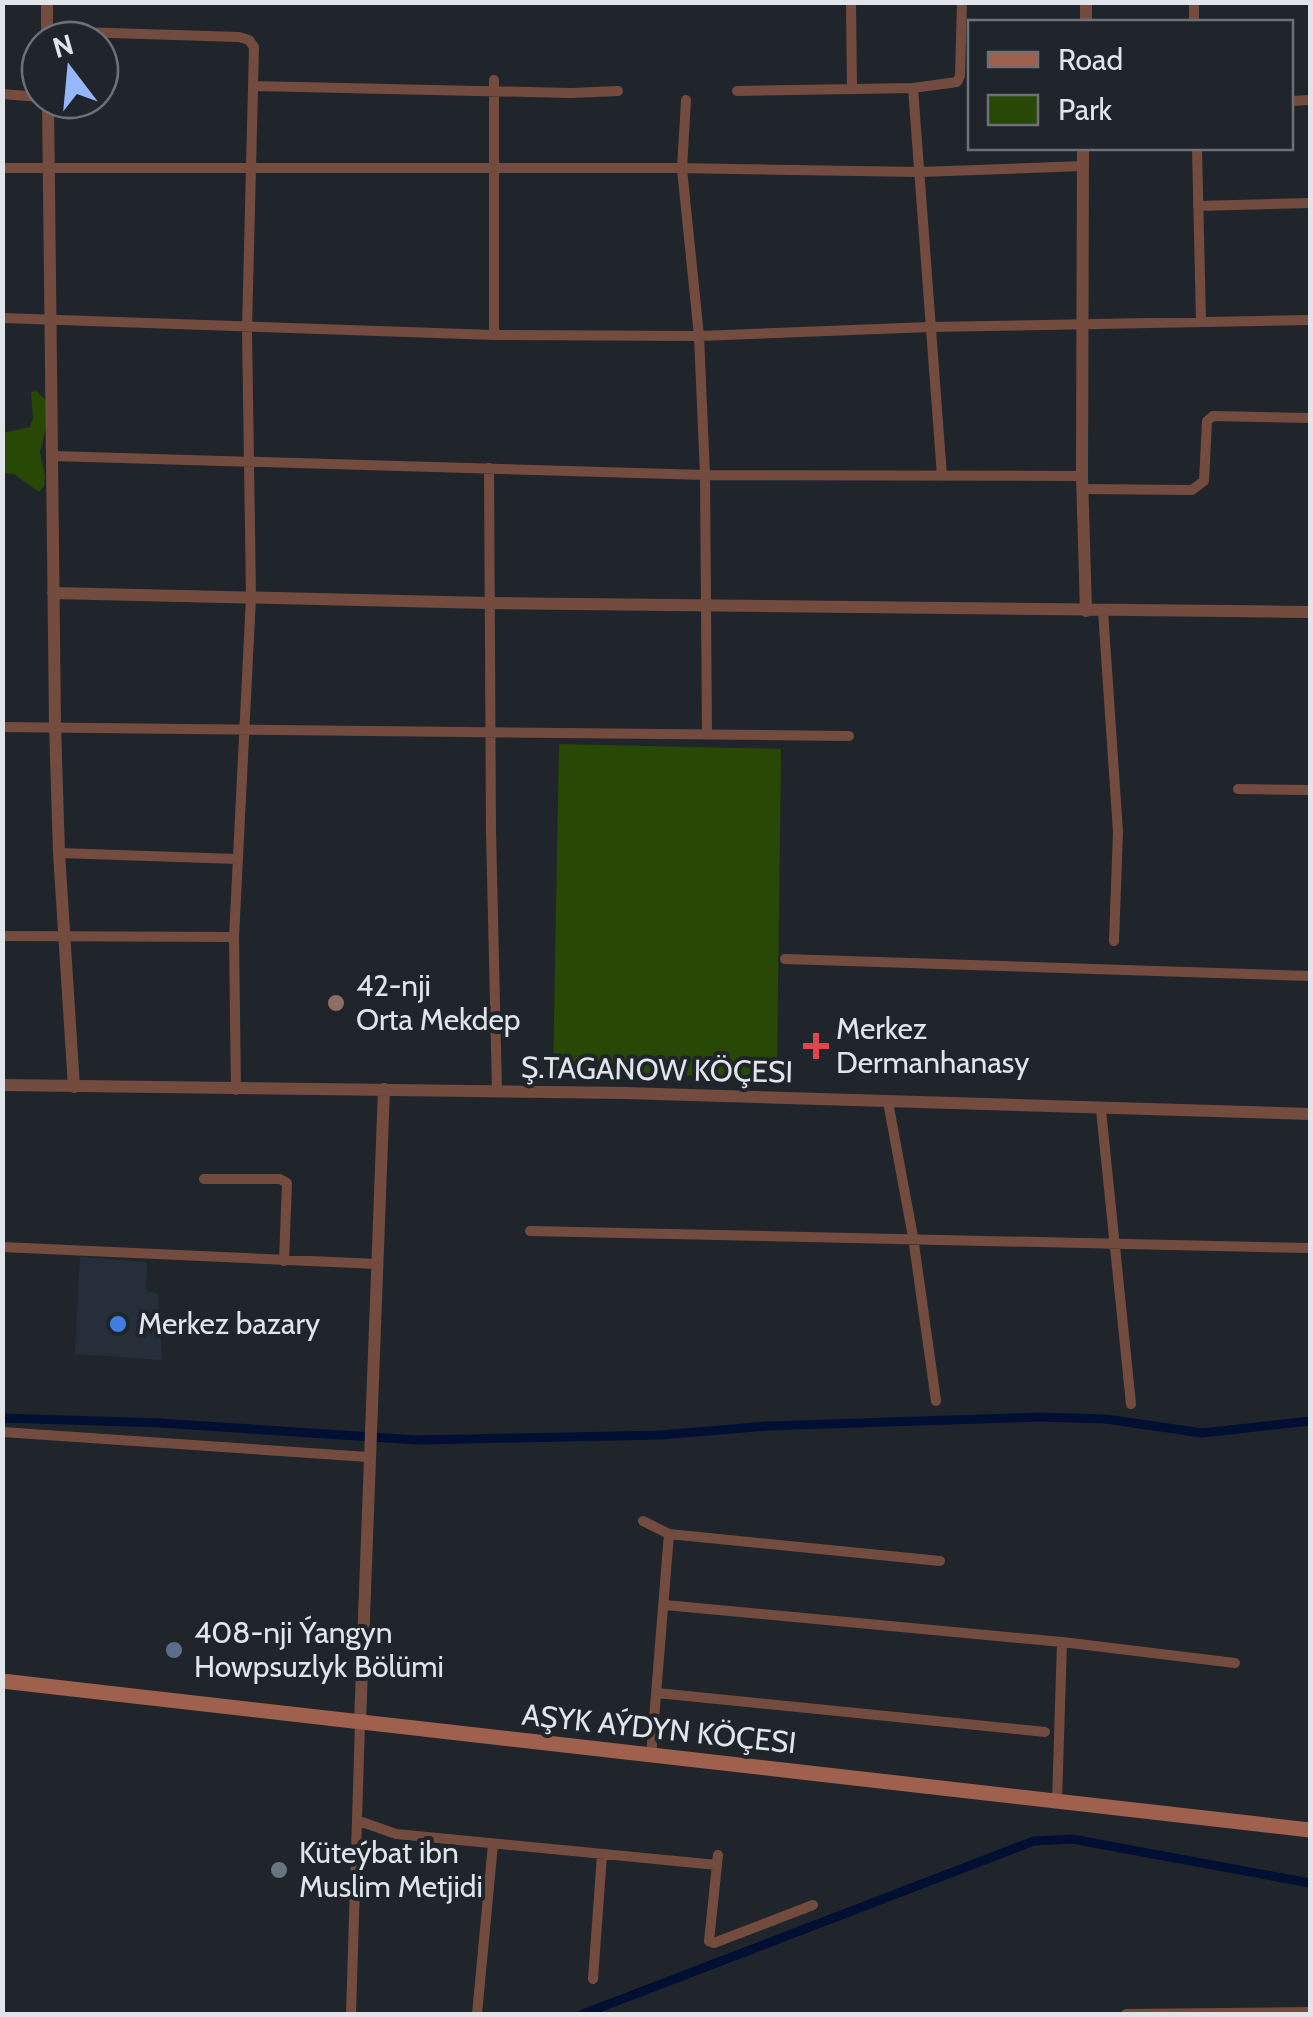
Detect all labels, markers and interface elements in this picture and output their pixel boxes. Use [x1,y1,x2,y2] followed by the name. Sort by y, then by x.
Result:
[20,20,120,120] north arrow
[968,20,1293,150] legend
[49,27,77,65] text: N
[1058,41,1123,78] text: Road
[1058,91,1113,128] text: Park
[356,967,521,1038] place label: 42-nji Orta Mekdep
[325,992,347,1014] marker: 42-nji Orta Mekdep
[836,1010,1029,1081] place label: Merkez Dermanhanasy
[805,1035,827,1057] marker: Merkez Dermanhanasy
[521,1049,793,1090] street label: Ş.TAGANOW KÖÇESI
[138,1305,320,1342] place label: Merkez bazary
[107,1313,129,1335] marker: Merkez bazary
[194,1614,444,1685] place label: 408-nji Ýangyn Howpsuzlyk Bölümi
[163,1639,185,1661] marker: 408-nji Ýangyn Howpsuzlyk Bölümi
[520,1696,798,1761] street label: AŞYK AÝDYN KÖÇESI
[299,1834,483,1905] place label: Küteýbat ibn Muslim Metjidi
[268,1859,290,1881] marker: Küteýbat ibn Muslim Metjidi

